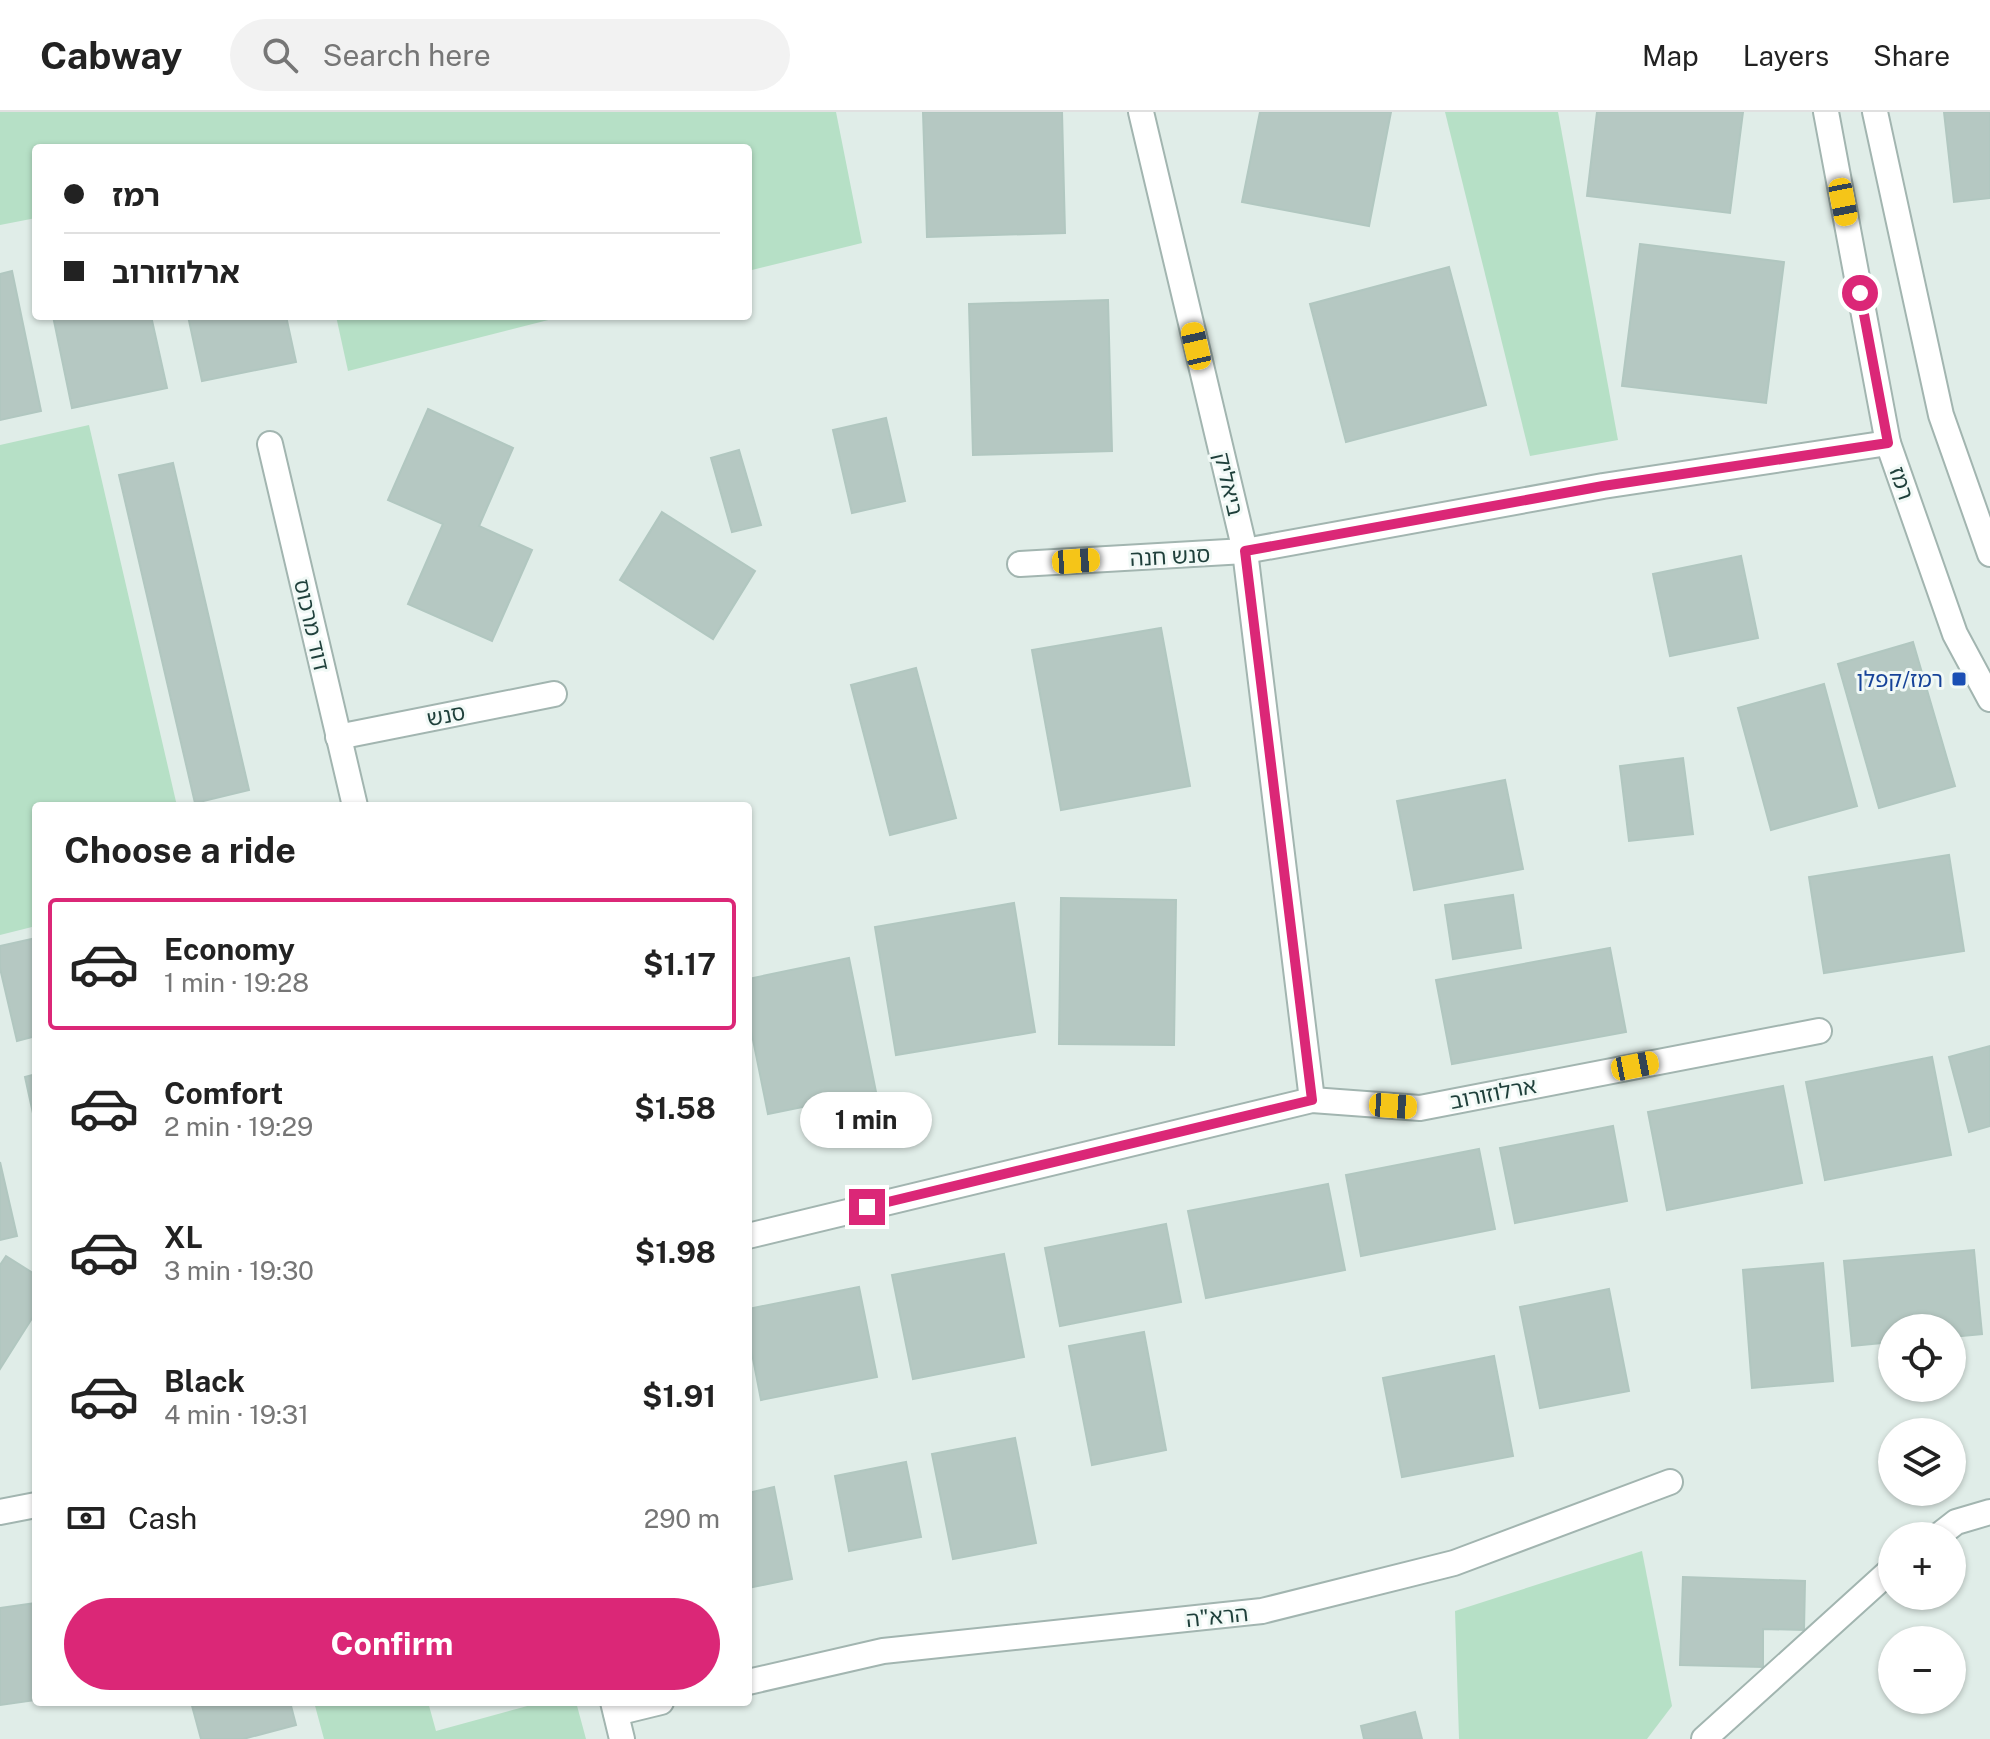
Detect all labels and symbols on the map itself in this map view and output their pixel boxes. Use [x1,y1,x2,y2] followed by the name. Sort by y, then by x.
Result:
[1827,176,1859,228] car
[1842,275,1878,311] route start
[1179,320,1213,372] car
[1209,450,1249,518] street label: ביאליק
[1884,463,1920,503] street label: רמז
[1129,541,1211,571] street label: סנש חנה
[1051,547,1101,575] car
[289,577,335,673] street label: דוד מרכוס
[1857,666,1943,692] place label: רמז/קפלן
[1950,670,1968,688] marker: רמז/קפלן
[425,699,467,731] street label: סנש
[1609,1050,1661,1082] car
[1447,1072,1539,1114] street label: ארלוזורוב
[801,1091,933,1147] callout: 1 min
[1368,1092,1418,1120] car
[849,1189,885,1225] route end
[1185,1600,1249,1632] street label: הרא"ה

